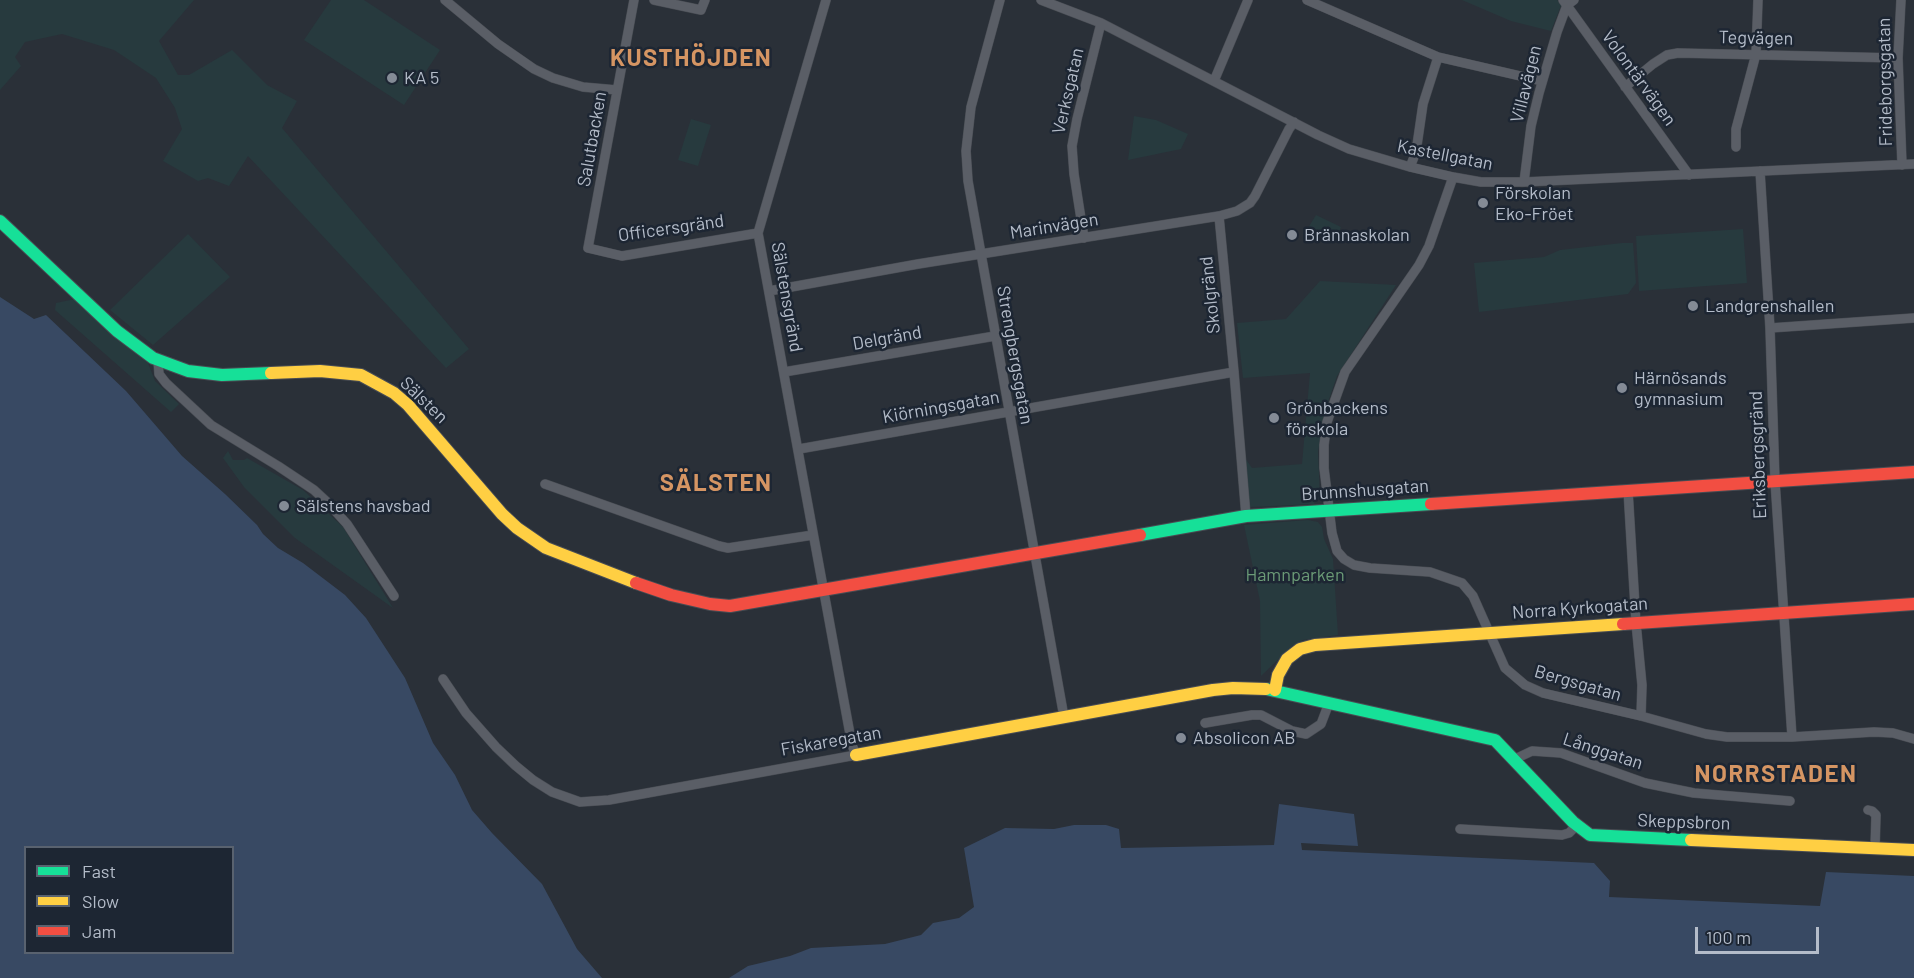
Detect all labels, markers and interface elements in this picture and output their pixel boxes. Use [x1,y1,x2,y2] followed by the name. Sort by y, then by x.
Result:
[1873,17,1897,147] street label: Frideborgsgatan
[1597,26,1681,130] street label: Volontärvägen
[1718,27,1794,49] street label: Tegvägen
[1506,43,1546,125] street label: Villavägen
[610,44,772,72] district label: KUSTHÖJDEN
[1048,46,1088,136] street label: Verksgatan
[404,67,439,89] place label: KA 5
[385,71,399,85] marker: KA 5
[573,90,611,188] street label: Salutbacken
[1395,135,1495,175] street label: Kastellgatan
[1495,182,1574,224] place label: Förskolan Eko-Fröet
[1476,196,1490,210] marker: Förskolan Eko-Fröet
[1008,208,1100,244] street label: Marinvägen
[617,210,725,246] street label: Officersgränd
[1304,224,1410,246] place label: Brännaskolan
[1285,228,1299,242] marker: Brännaskolan
[767,240,807,354] street label: Sälstensgränd
[1195,255,1225,335] street label: Skolgränd
[992,284,1038,426] street label: Strengbergsgatan
[1705,295,1834,317] place label: Landgrenshallen
[1686,299,1700,313] marker: Landgrenshallen
[851,321,923,355] street label: Delgränd
[1634,367,1727,410] place label: Härnösands gymnasium
[396,372,452,428] street label: Sälsten
[1615,381,1629,395] marker: Härnösands gymnasium
[881,386,1001,428] street label: Kiörningsgatan
[1745,391,1771,519] street label: Eriksbergsgränd
[1286,397,1388,440] place label: Grönbackens förskola
[1267,411,1281,425] marker: Grönbackens förskola
[660,469,772,497] district label: SÄLSTEN
[1301,475,1429,505] street label: Brunnshusgatan
[296,495,431,517] place label: Sälstens havsbad
[277,499,291,513] marker: Sälstens havsbad
[1245,564,1345,586] park label: Hamnparken
[1511,592,1649,624] street label: Norra Kyrkogatan
[1532,660,1624,706] street label: Bergsgatan
[779,722,883,760] street label: Fiskaregatan
[1193,727,1296,749] place label: Absolicon AB
[1560,728,1646,774] street label: Långgatan
[1174,731,1188,745] marker: Absolicon AB
[1695,760,1857,788] district label: NORRSTADEN
[1637,810,1731,834] street label: Skeppsbron
[24,846,234,954] legend
[82,860,116,882] text: Fast
[82,890,119,912] text: Slow
[1698,915,1822,953] scale bar
[82,920,116,942] text: Jam
[1706,926,1751,948] text: 100 m

